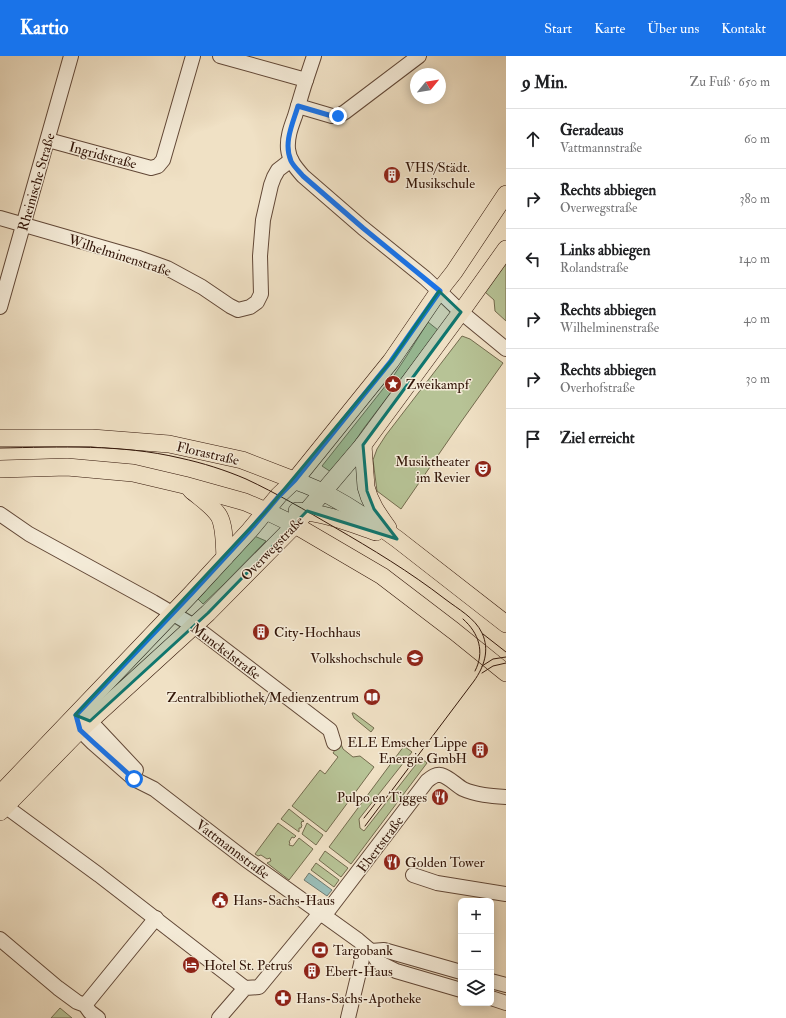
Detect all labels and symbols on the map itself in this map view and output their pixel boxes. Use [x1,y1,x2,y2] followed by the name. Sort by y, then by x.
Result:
[410,68,446,104] north arrow
[329,107,347,125] route end
[14,131,59,233] street label: Rheinische Straße
[67,138,139,173] street label: Ingridstraße
[405,159,475,192] place label: VHS/Städt. Musikschule
[382,165,402,185] building icon: VHS/Städt. Musikschule
[65,231,173,280] street label: Wilhelminenstraße
[383,374,403,394] place icon: Zweikampf
[406,376,472,394] place label: Zweikampf
[175,438,241,469] street label: Florastraße
[395,453,471,486] place label: Musiktheater im Revier
[473,459,493,479] theatre icon: Musiktheater im Revier
[237,512,308,584] street label: Overwegstraße
[187,620,264,683] street label: Munckelstraße
[251,622,271,642] building icon: City-Hochhaus
[274,624,361,642] place label: City-Hochhaus
[405,648,425,668] school or university icon: Volkshochschule
[310,650,402,667] place label: Volkshochschule
[362,687,382,707] library icon: Zentralbibliothek/Medienzentrum
[167,689,359,706] place label: Zentralbibliothek/Medienzentrum
[347,734,467,767] place label: ELE Emscher Lippe Energie GmbH
[470,740,490,760] building icon: ELE Emscher Lippe Energie GmbH
[125,770,143,788] route start
[430,787,450,807] restaurant icon: Pulpo en Tigges
[337,789,427,807] place label: Pulpo en Tigges
[354,813,407,876] street label: Ebertstraße
[192,816,273,883] street label: Vattmannstraße
[382,852,402,872] restaurant icon: Golden Tower
[405,854,486,871] place label: Golden Tower
[210,890,230,910] public building icon: Hans-Sachs-Haus
[233,892,335,909] place label: Hans-Sachs-Haus
[310,940,330,960] bank icon: Targobank
[333,942,393,959] place label: Targobank
[181,955,201,975] hotel icon: Hotel St. Petrus
[204,957,293,974] place label: Hotel St. Petrus
[302,961,322,981] building icon: Ebert-Haus
[325,963,393,980] place label: Ebert-Haus
[273,988,293,1008] pharmacy icon: Hans-Sachs-Apotheke
[296,990,421,1008] place label: Hans-Sachs-Apotheke

